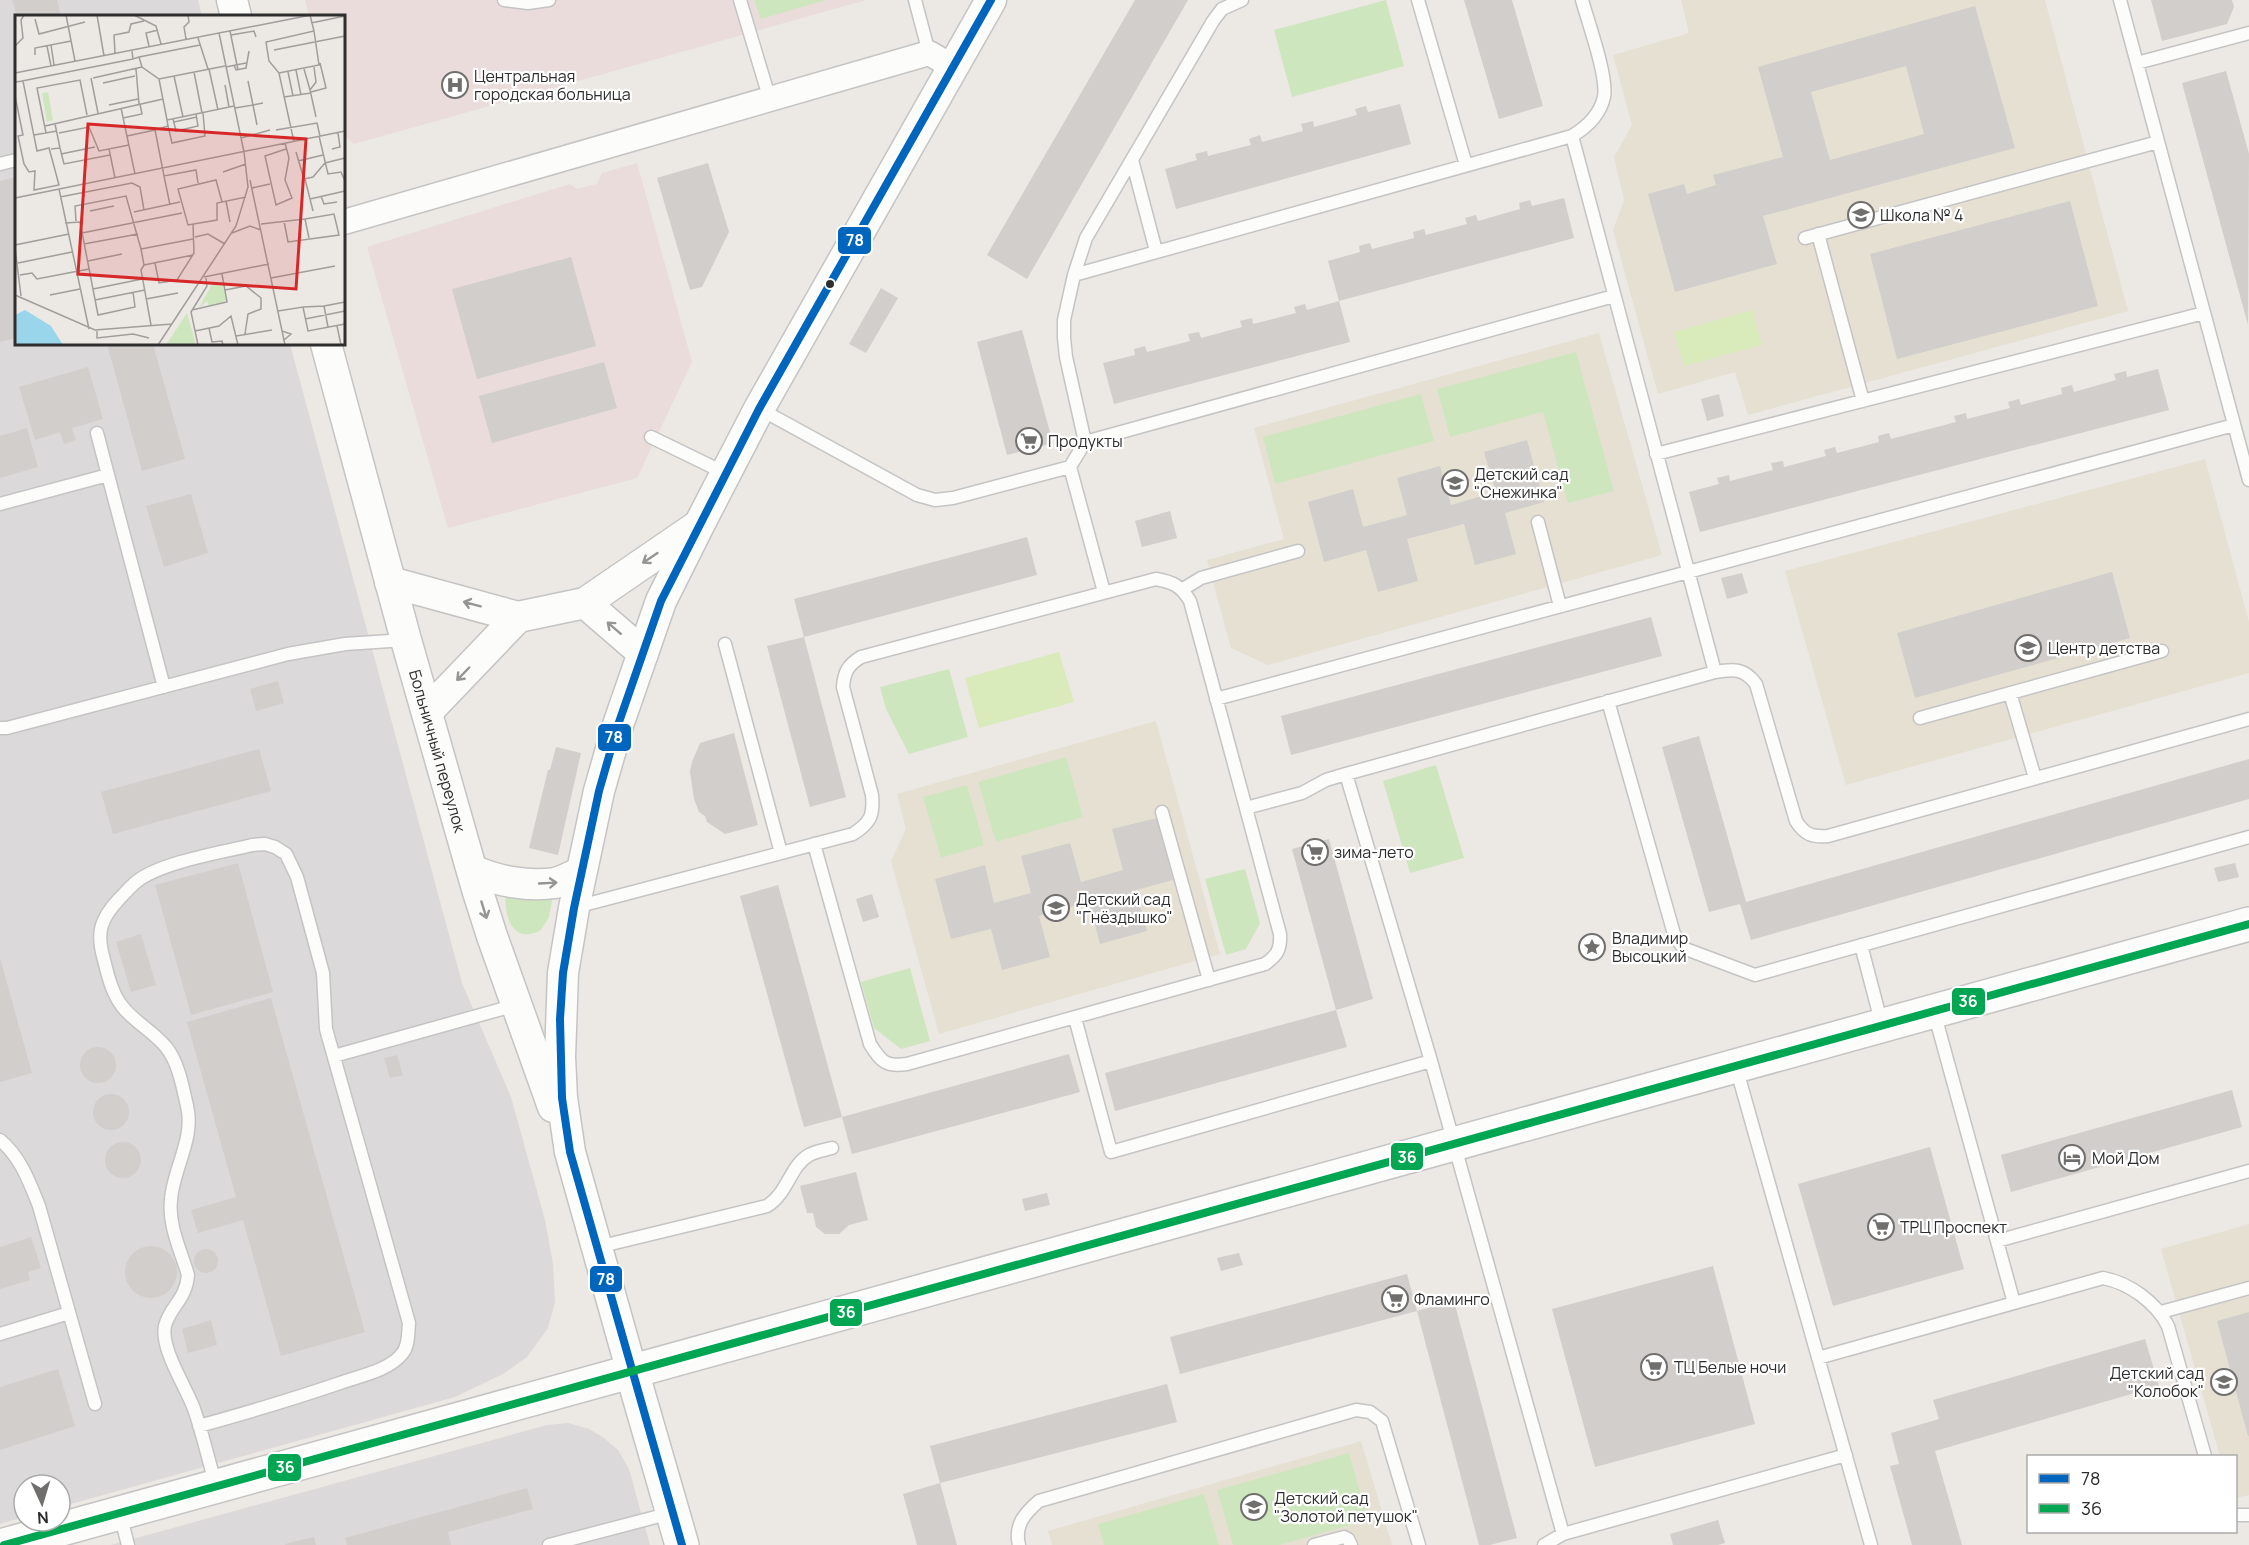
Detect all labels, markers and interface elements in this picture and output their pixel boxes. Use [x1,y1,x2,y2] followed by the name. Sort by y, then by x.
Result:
[15,15,345,345] inset map
[474,65,631,105] place label: Центральная городская больница
[440,70,470,100] hospital icon: Центральная городская больница
[1846,200,1876,230] school or university icon: Школа № 4
[1880,204,1963,226] place label: Школа № 4
[837,226,872,255] line badge: 78
[846,229,864,251] text: 78
[824,278,836,290] unlabelled marker
[1014,426,1044,456] supermarket icon: Продукты
[1048,430,1123,452] place label: Продукты
[1474,463,1569,503] place label: Детский сад "Снежинка"
[1440,468,1470,498] school or university icon: Детский сад "Снежинка"
[643,552,659,564] one-way arrow
[463,598,482,609] one-way arrow
[607,621,622,635] one-way arrow
[2013,633,2043,663] school or university icon: Центр детства
[2048,637,2160,659] place label: Центр детства
[457,666,471,681] one-way arrow
[404,667,472,836] street label: Больничный переулок
[597,723,632,752] line badge: 78
[605,726,623,748] text: 78
[1300,837,1330,867] supermarket icon: зима-лето
[1334,841,1414,863] place label: зима-лето
[537,877,557,888] one-way arrow
[1076,888,1173,928] place label: Детский сад "Гнёздышко"
[1041,893,1071,923] school or university icon: Детский сад "Гнёздышко"
[479,900,490,919] one-way arrow
[1612,927,1688,967] place label: Владимир Высоцкий
[1577,932,1607,962] place icon: Владимир Высоцкий
[1951,987,1986,1016] line badge: 36
[1958,990,1978,1012] text: 36
[1390,1142,1424,1171] line badge: 36
[2057,1143,2087,1173] hotel icon: Мой Дом
[1397,1146,1417,1168] text: 36
[2092,1147,2160,1169] place label: Мой Дом
[1866,1212,1896,1242] supermarket icon: ТРЦ Проспект
[1900,1216,2007,1238] place label: ТРЦ Проспект
[589,1265,623,1293] line badge: 78
[597,1268,615,1290] text: 78
[1380,1284,1410,1314] supermarket icon: Фламинго
[1414,1288,1490,1310] place label: Фламинго
[829,1298,863,1327] line badge: 36
[836,1301,856,1323] text: 36
[1639,1352,1669,1382] supermarket icon: ТЦ Белые ночи
[1674,1356,1786,1378] place label: ТЦ Белые ночи
[2110,1362,2204,1402] place label: Детский сад "Колобок"
[2209,1367,2239,1397] school or university icon: Детский сад "Колобок"
[267,1453,302,1482] line badge: 36
[2027,1455,2237,1533] legend
[275,1456,295,1478] text: 36
[2081,1466,2101,1490] text: 78
[12,1473,72,1533] north arrow
[1274,1487,1418,1527] place label: Детский сад "Золотой петушок"
[1239,1492,1269,1522] school or university icon: Детский сад "Золотой петушок"
[2081,1496,2102,1520] text: 36
[37,1507,50,1529] text: N

